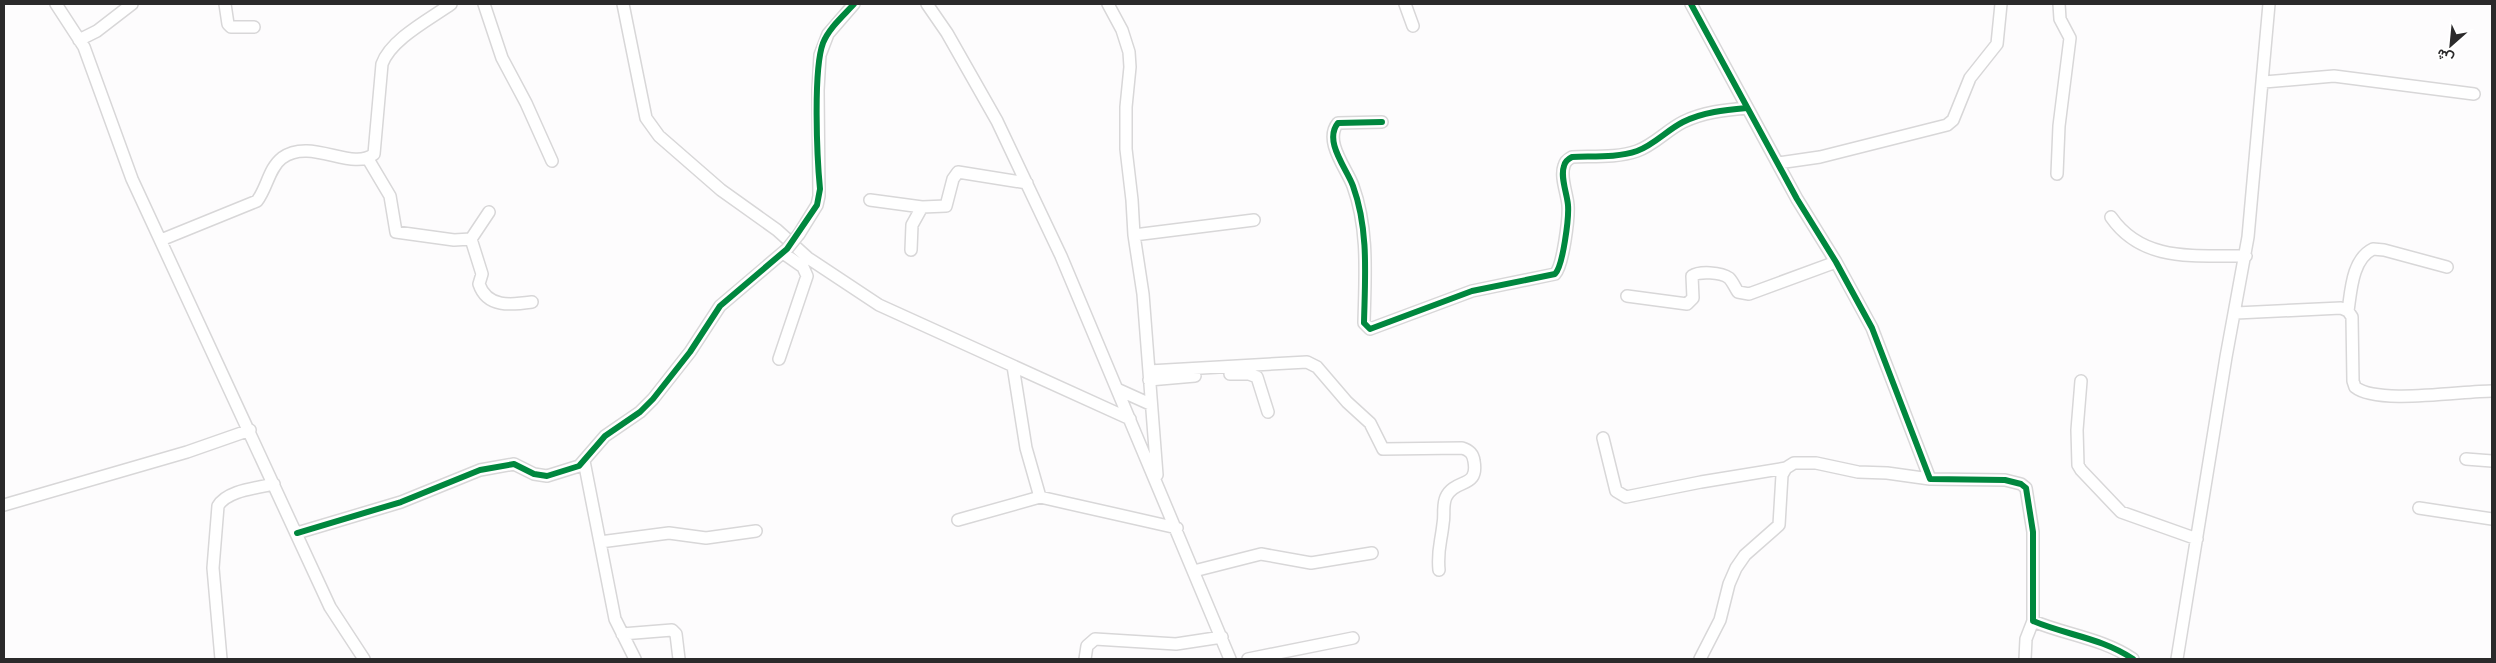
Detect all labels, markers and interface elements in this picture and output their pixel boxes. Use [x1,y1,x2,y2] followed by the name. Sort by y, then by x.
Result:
[2426,20,2476,70] north arrow
[2434,45,2457,68] text: ش

